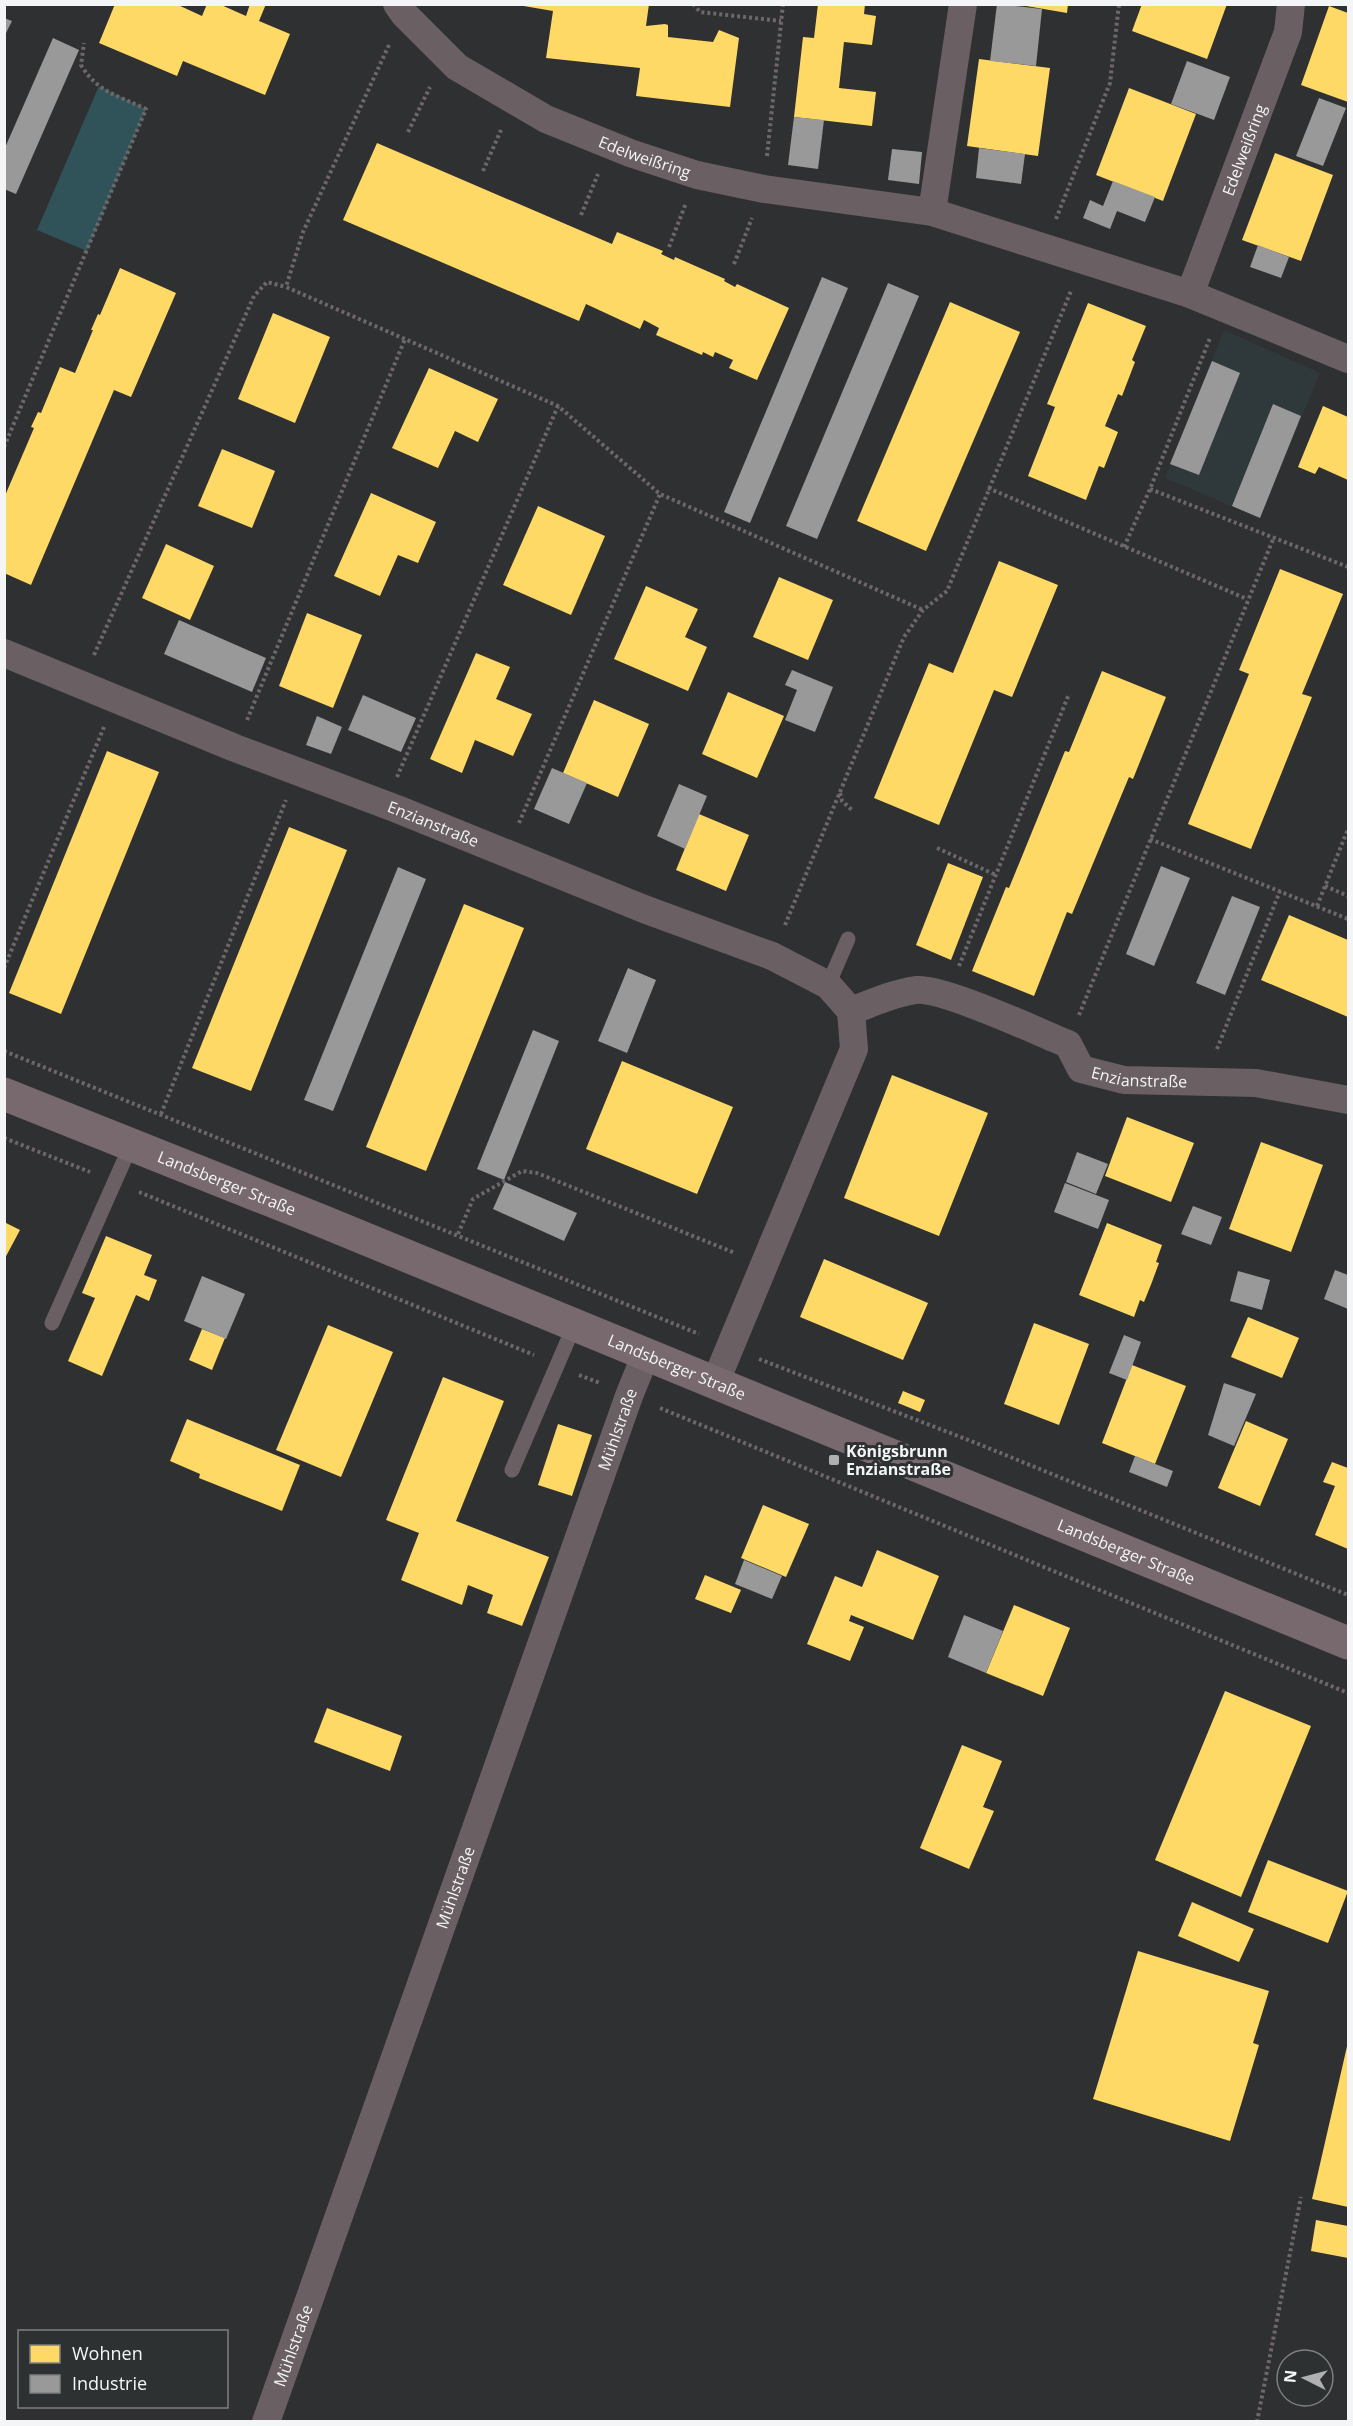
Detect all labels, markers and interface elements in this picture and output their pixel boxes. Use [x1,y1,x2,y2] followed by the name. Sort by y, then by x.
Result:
[1217,101,1271,199] street label: Edelweißring
[595,130,694,183] street label: Edelweißring
[385,795,482,852] street label: Enzianstraße
[1089,1061,1188,1092] street label: Enzianstraße
[155,1146,299,1221] street label: Landsberger Straße
[605,1329,749,1405] street label: Landsberger Straße
[593,1385,642,1473] street label: Mühlstraße
[846,1440,951,1480] place label: Königsbrunn Enzianstraße
[827,1453,841,1467] marker: Königsbrunn Enzianstraße
[1054,1514,1198,1590] street label: Landsberger Straße
[430,1843,480,1932] street label: Mühlstraße
[268,2302,318,2390] street label: Mühlstraße
[18,2330,228,2408] legend
[72,2341,143,2365] text: Wohnen
[1275,2348,1335,2408] north arrow
[1278,2369,1302,2384] text: N
[72,2371,147,2395] text: Industrie

